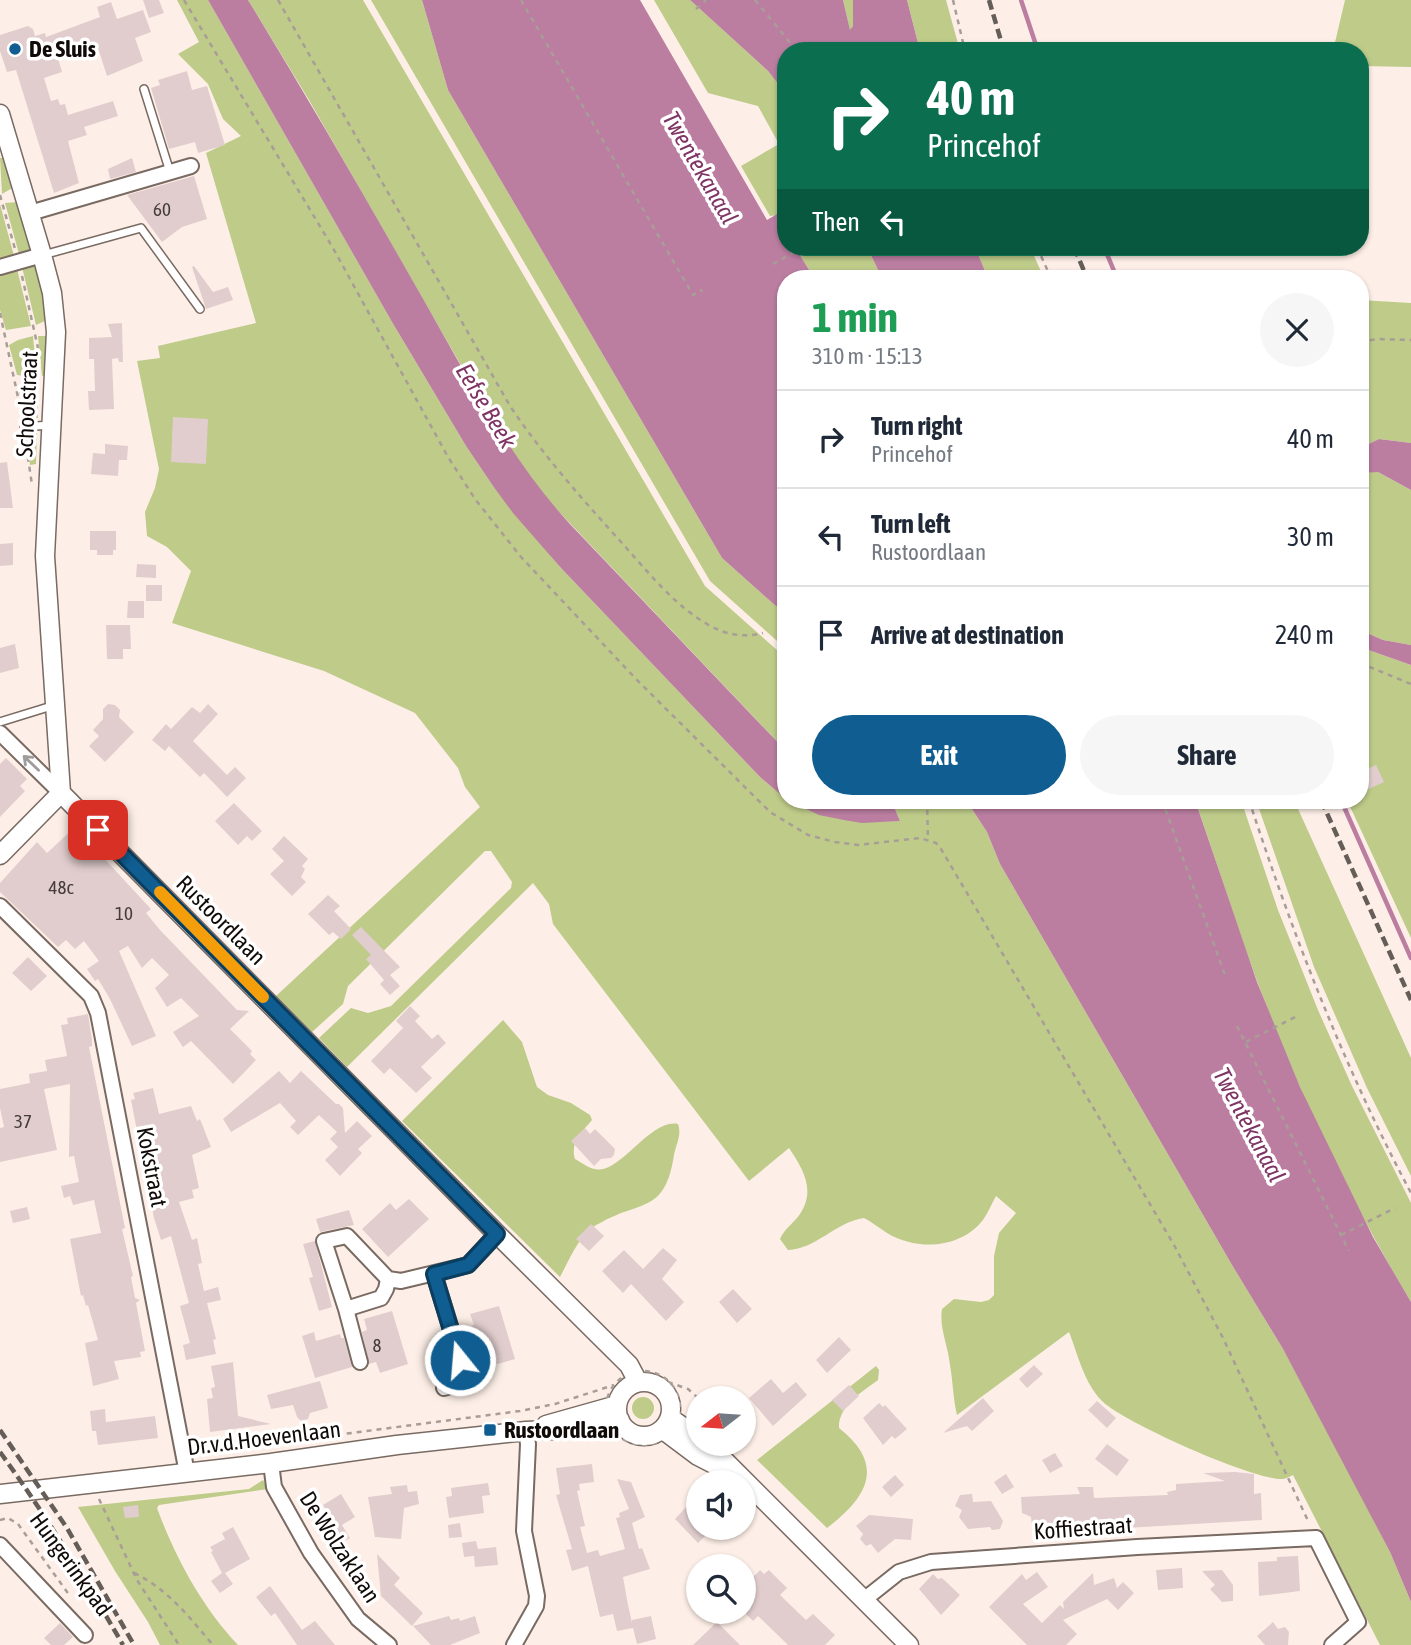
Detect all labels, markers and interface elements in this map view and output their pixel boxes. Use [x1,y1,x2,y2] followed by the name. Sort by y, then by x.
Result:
[29,36,96,62] place label: De Sluis
[7,41,23,57] marker: De Sluis
[927,69,1015,125] text: 40 m
[812,70,903,161] icon: right
[657,107,743,229] water label: Twentekanaal
[927,127,1041,164] text: Princehof
[153,198,171,220] house number: 60
[874,203,912,241] icon: left
[812,207,860,237] text: Then
[812,293,898,341] text: 1 min
[1260,293,1334,367] button: close
[812,343,923,369] text: 310 m · 15:13
[11,350,43,458] street label: Schoolstraat
[451,359,522,453] water label: Eefse Beek
[871,411,962,441] text: Turn right
[812,420,850,458] icon: right
[1287,424,1334,454] text: 40 m
[871,441,953,467] text: Princehof
[871,509,951,539] text: Turn left
[812,518,850,556] icon: left
[1287,522,1334,552] text: 30 m
[871,539,986,565] text: Rustoordlaan
[812,616,850,654] icon: arrive
[871,620,1064,650] text: Arrive at destination
[1275,620,1334,650] text: 240 m
[812,715,1066,795] button: Exit
[1080,715,1334,795] button: Share
[22,755,39,772] one-way arrow
[68,800,128,860] pin
[79,811,117,849] icon: arrive
[171,870,271,970] street label: Rustoordlaan
[49,876,74,898] house number: 48c
[115,902,133,924] house number: 10
[1208,1063,1291,1186] water label: Twentekanaal
[14,1110,32,1132] house number: 37
[132,1125,172,1209] street label: Kokstraat
[423,1323,497,1397] position arrow
[373,1334,382,1356] house number: 8
[686,1386,756,1456] north arrow
[686,1386,756,1624] map controls
[186,1416,342,1460] street label: Dr.v.d.Hoevenlaan
[504,1417,619,1443] place label: Rustoordlaan
[482,1422,498,1438] marker: Rustoordlaan
[686,1470,756,1540] button: sound
[294,1487,386,1607] street label: De Wolzaklaan
[25,1507,117,1621] street label: Hungerinkpad
[1033,1512,1133,1544] street label: Koffiestraat
[686,1554,756,1624] button: search

